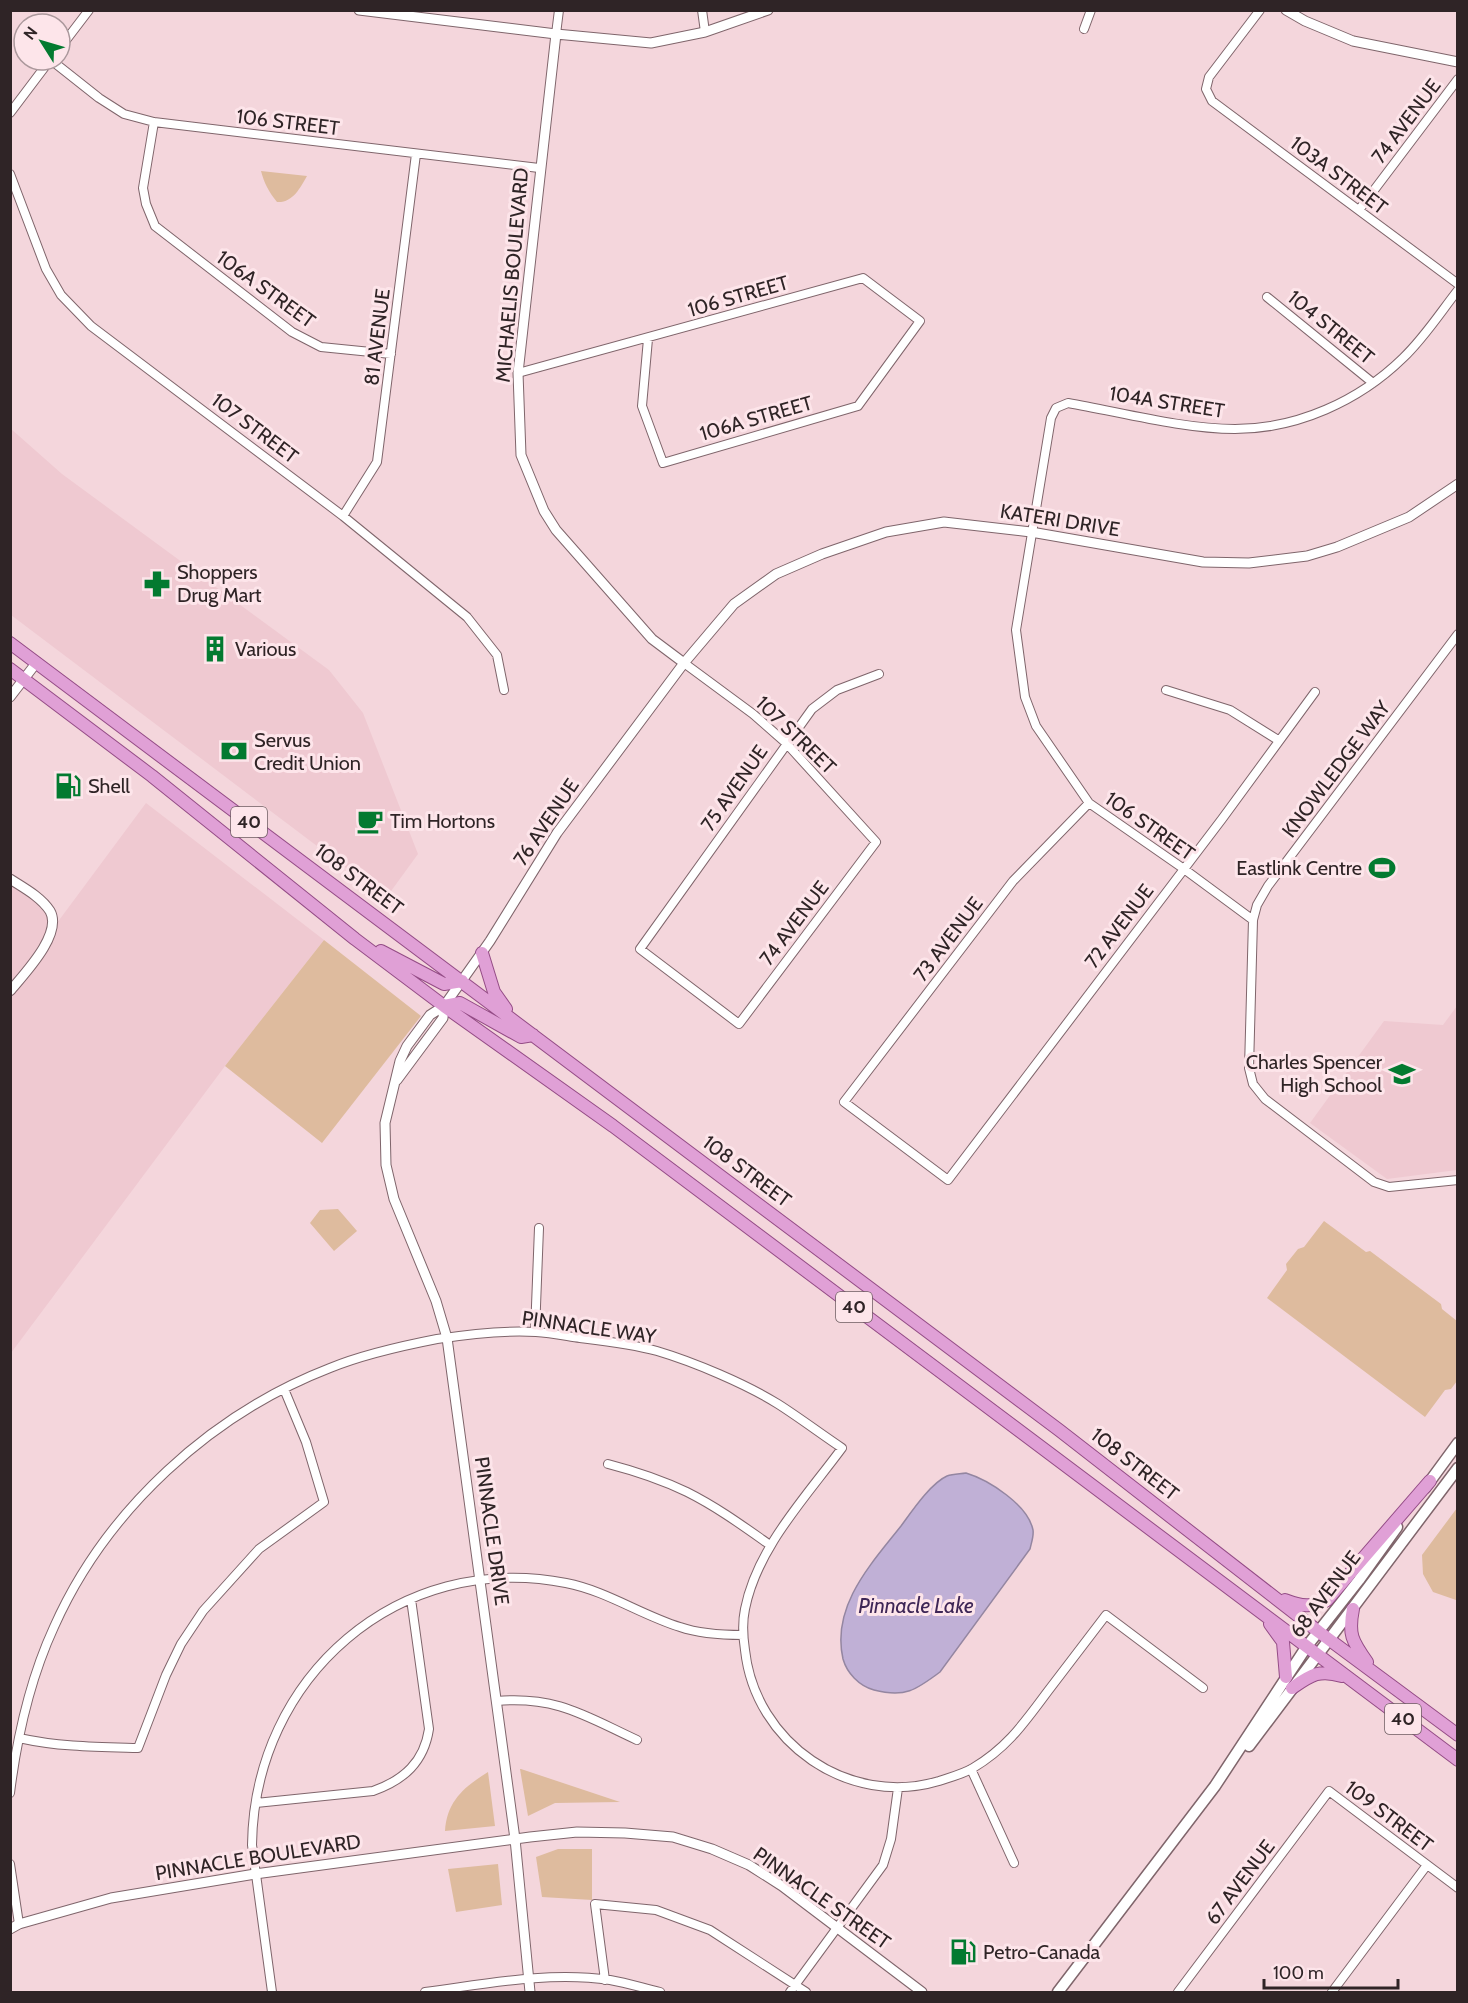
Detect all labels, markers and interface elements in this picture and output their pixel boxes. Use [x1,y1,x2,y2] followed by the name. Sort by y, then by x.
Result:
[12,12,72,72] north arrow
[19,23,41,44] text: N
[1366,74,1446,168] street label: 74 AVENUE
[235,104,341,140] street label: 106 STREET
[1286,131,1393,219] street label: 103A STREET
[491,167,533,383] street label: MICHAELIS BOULEVARD
[212,245,320,333] street label: 106A STREET
[685,270,791,322] street label: 106 STREET
[1283,285,1379,369] street label: 104 STREET
[359,287,395,387] street label: 81 AVENUE
[1108,381,1227,423] street label: 104A STREET
[207,388,303,468] street label: 107 STREET
[697,390,815,446] street label: 106A STREET
[998,499,1122,541] street label: KATERI DRIVE
[177,560,262,607] place label: Shoppers Drug Mart
[142,569,172,599] pharmacy icon: Shoppers Drug Mart
[200,634,230,664] building icon: Various
[235,637,296,661] place label: Various
[751,691,841,779] street label: 107 STREET
[1277,695,1396,842] street label: KNOWLEDGE WAY
[254,728,361,775] place label: Servus Credit Union
[219,736,249,766] bank icon: Servus Credit Union
[696,740,772,836] street label: 75 AVENUE
[53,771,83,801] fuel station icon: Shell
[88,774,130,798] place label: Shell
[508,774,584,870] street label: 76 AVENUE
[1101,786,1200,866] street label: 106 STREET
[355,806,385,836] cafe icon: Tim Hortons
[231,807,267,837] road number: 40
[390,809,495,833] place label: Tim Hortons
[310,838,408,920] street label: 108 STREET
[1367,853,1397,883] sports icon: Eastlink Centre
[1236,856,1362,880] place label: Eastlink Centre
[754,876,834,970] street label: 74 AVENUE
[1080,879,1158,973] street label: 72 AVENUE
[908,892,988,986] street label: 73 AVENUE
[1246,1050,1383,1097] place label: Charles Spencer High School
[1387,1059,1417,1089] school or university icon: Charles Spencer High School
[698,1130,796,1212] street label: 108 STREET
[836,1292,872,1322] road number: 40
[520,1306,658,1348] street label: PINNACLE WAY
[1087,1422,1184,1506] street label: 108 STREET
[470,1455,514,1607] street label: PINNACLE DRIVE
[1285,1546,1365,1642] street label: 68 AVENUE
[858,1593,974,1618] water label: Pinnacle Lake
[1385,1704,1421,1734] road number: 40
[1340,1775,1438,1857] street label: 109 STREET
[154,1829,362,1885] street label: PINNACLE BOULEVARD
[1200,1835,1280,1929] street label: 67 AVENUE
[749,1842,895,1954] street label: PINNACLE STREET
[948,1937,978,1967] fuel station icon: Petro-Canada
[983,1940,1100,1964] place label: Petro-Canada
[1264,1952,1398,1990] scale bar
[1273,1962,1324,1984] text: 100 m

